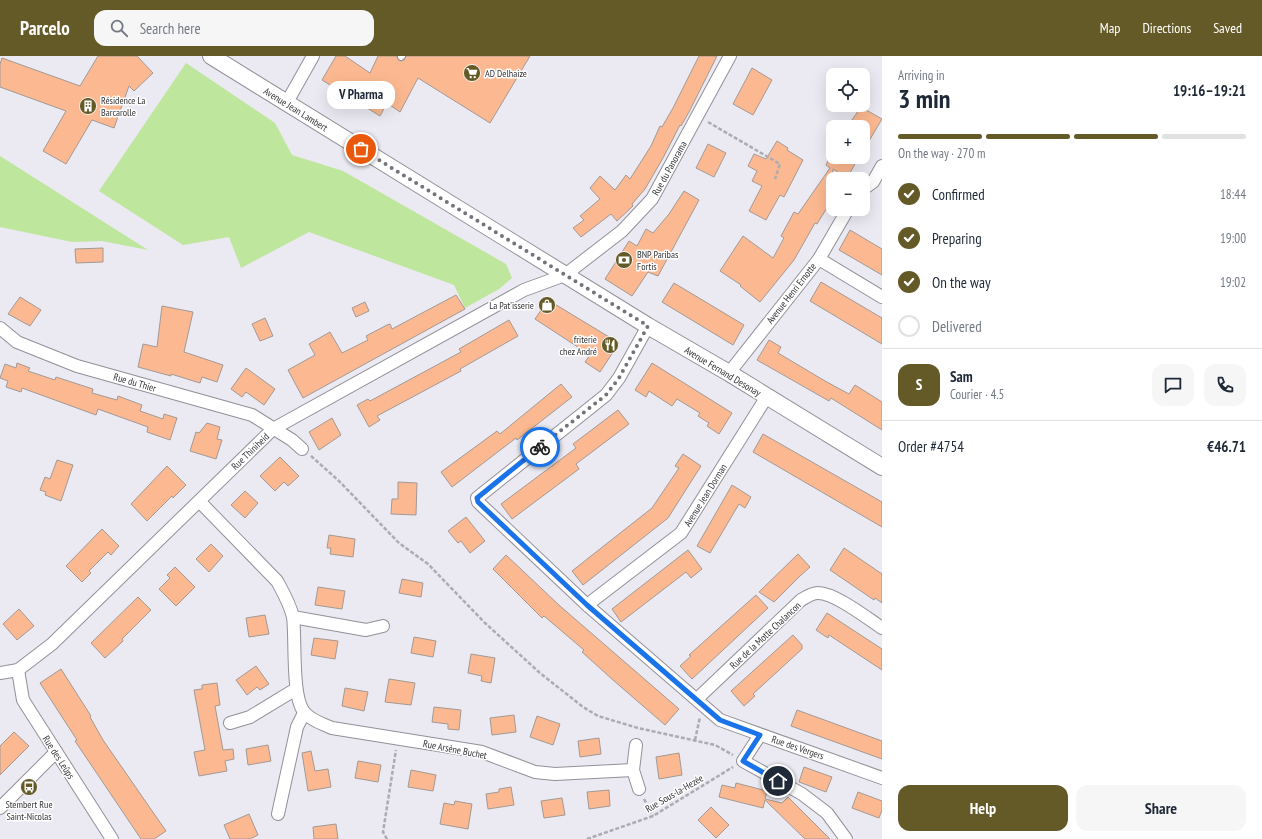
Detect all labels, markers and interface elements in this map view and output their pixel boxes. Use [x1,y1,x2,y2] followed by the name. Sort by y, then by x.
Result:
[94,10,374,46] search box
[20,16,70,40] text: Parcelo
[108,17,130,39] icon: search
[140,19,201,38] text: Search here
[1100,19,1120,37] text: Map
[1142,19,1191,37] text: Directions
[1213,19,1242,37] text: Saved
[462,63,482,83] supermarket icon: AD Delhaize
[485,67,527,80] place label: AD Delhaize
[898,67,945,84] text: Arriving in
[826,68,870,216] map controls
[826,68,870,112] button: locate
[327,81,395,109] callout: V Pharma
[1173,81,1246,100] text: 19:16–19:21
[898,82,951,115] text: 3 min
[261,85,330,134] street label: Avenue Jean Lambert
[339,86,383,103] text: V Pharma
[101,94,146,119] place label: Résidence La Barcarolle
[78,96,98,116] building icon: Résidence La Barcarolle
[826,120,870,164] button: +
[344,132,378,166] pin
[350,138,372,160] icon: bag
[649,139,690,198] street label: Rue du Panorama
[898,145,985,162] text: On the way · 270 m
[826,172,870,216] button: −
[898,183,920,205] icon: check
[932,185,985,204] text: Confirmed
[1220,186,1246,203] text: 18:44
[898,227,920,249] icon: check
[932,229,982,248] text: Preparing
[1220,230,1246,247] text: 19:00
[637,248,679,273] place label: BNP Paribas Fortis
[614,250,634,270] bank icon: BNP Paribas Fortis
[764,260,819,326] street label: Avenue Henri Ernotte
[898,271,920,293] icon: check
[932,273,991,292] text: On the way
[1220,274,1246,291] text: 19:02
[537,295,557,315] shop icon: La Pat’isserie
[489,299,534,312] place label: La Pat’isserie
[932,317,982,336] text: Delivered
[559,333,597,358] place label: friterie chez André
[600,335,620,355] restaurant icon: friterie chez André
[682,343,764,399] street label: Avenue Fernand Desonay
[1152,364,1194,406] button: chat
[1204,364,1246,406] button: phone
[950,367,973,386] text: Sam
[112,370,158,395] street label: Rue du Thier
[916,375,922,394] text: S
[950,386,1004,403] text: Courier · 4.5
[520,427,560,467] courier
[229,430,272,473] street label: Rue Thiniheid
[529,436,551,458] icon: bike
[898,437,964,456] text: Order #4754
[1207,437,1246,456] text: €46.71
[681,461,730,529] street label: Avenue Jean Dorman
[727,599,804,672] street label: Rue de la Motte Chalancon
[770,732,826,763] street label: Rue des Vergers
[40,733,78,782] street label: Rue des Leûps
[422,737,488,762] street label: Rue Arsène Buchet
[761,764,795,798] pin
[767,770,789,792] icon: home
[643,772,706,815] street label: Rue Sous-la-Hezée
[19,777,39,797] bus stop icon: Stembert Rue Saint-Nicolas
[898,785,1068,831] button: Help
[1076,785,1246,831] button: Share
[5,798,53,823] place label: Stembert Rue Saint-Nicolas

